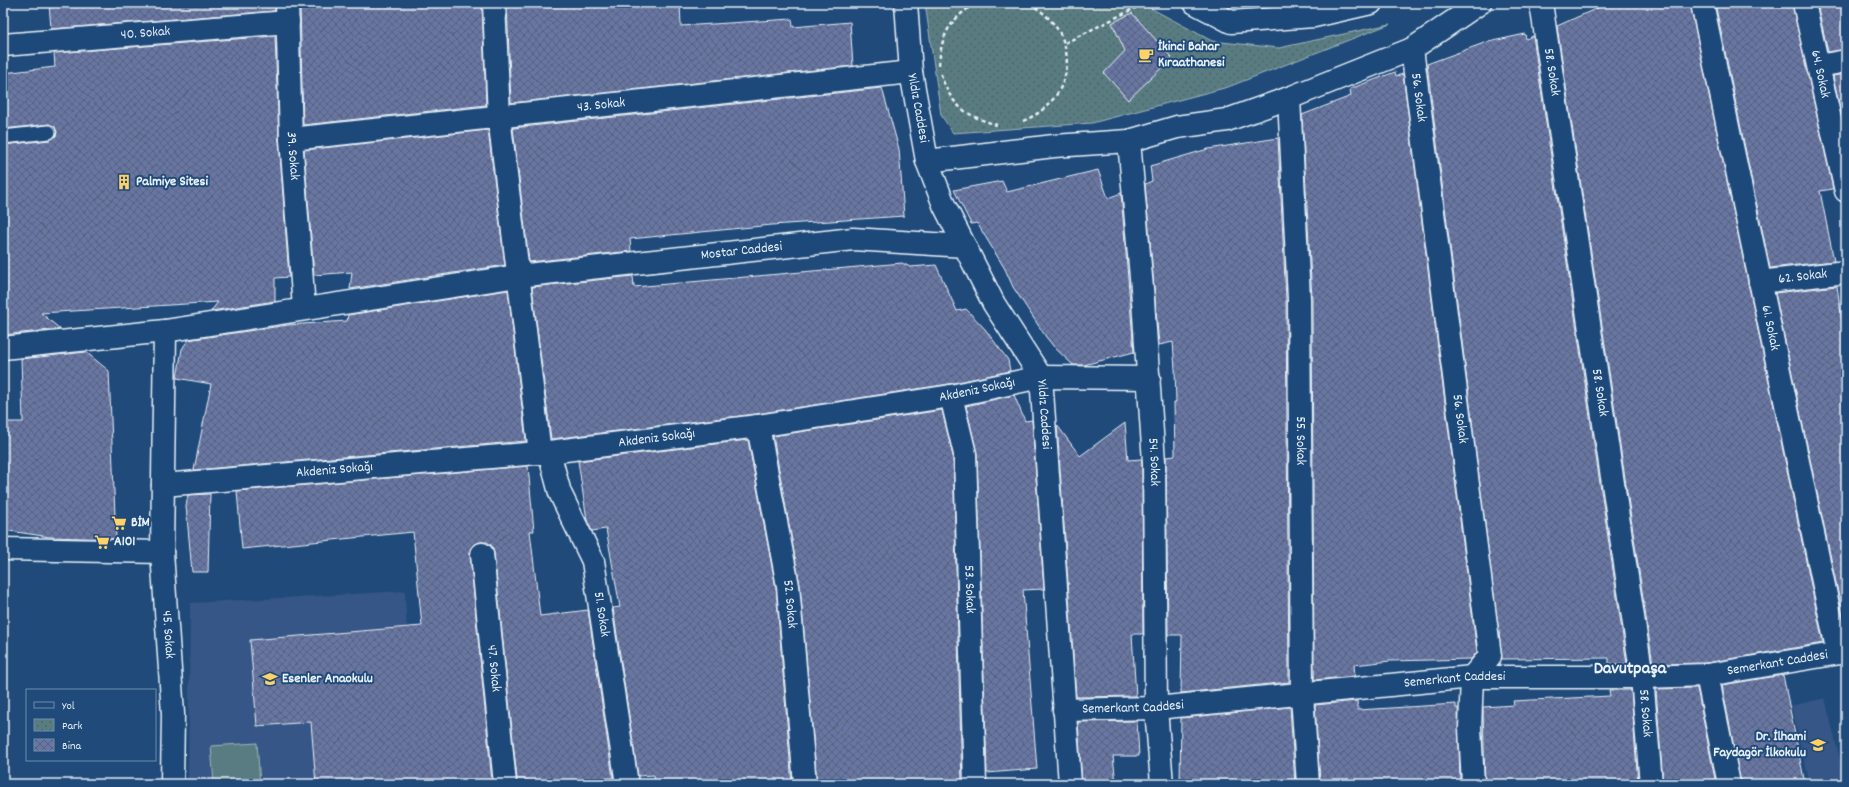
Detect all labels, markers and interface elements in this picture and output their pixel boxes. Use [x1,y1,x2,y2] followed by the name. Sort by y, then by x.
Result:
[120,22,171,45] street label: 40. Sokak
[1158,37,1225,73] place label: İkinci Bahar Kıraathanesi
[1137,46,1155,64] cafe icon: İkinci Bahar Kıraathanesi
[1538,47,1565,98] street label: 58. Sokak
[1805,48,1835,100] street label: 64. Sokak
[901,72,934,145] street label: Yıldız Caddesi
[1405,72,1431,124] street label: 56. Sokak
[576,93,626,118] street label: 43. Sokak
[281,131,304,181] street label: 39. Sokak
[136,172,208,192] place label: Palmiye Sitesi
[115,173,133,191] building icon: Palmiye Sitesi
[700,237,784,266] street label: Mostar Caddesi
[1777,264,1828,290] street label: 62. Sokak
[1755,303,1785,353] street label: 61. Sokak
[1586,367,1613,418] street label: 58. Sokak
[938,373,1017,408] street label: Akdeniz Sokağı
[1031,379,1056,450] street label: Yıldız Caddesi
[1446,393,1473,445] street label: 56. Sokak
[1290,416,1310,466] street label: 55. Sokak
[617,424,696,453] street label: Akdeniz Sokağı
[1142,437,1164,487] street label: 54. Sokak
[295,457,374,484] street label: Akdeniz Sokağı
[131,513,150,533] place label: BİM
[110,514,128,532] supermarket icon: BİM
[114,532,135,552] place label: A101
[93,533,111,551] supermarket icon: A101
[958,565,980,614] street label: 53. Sokak
[777,578,802,629] street label: 52. Sokak
[588,590,614,639] street label: 51. Sokak
[156,610,179,660] street label: 45. Sokak
[481,644,506,693] street label: 47. Sokak
[1726,645,1830,682] street label: Semerkant Caddesi
[1594,657,1667,682] district label: Davutpaşa
[1403,667,1506,694] street label: Semerkant Caddesi
[282,669,373,689] place label: Esenler Anaokulu
[261,670,279,688] school or university icon: Esenler Anaokulu
[26,689,156,761] legend
[1633,689,1657,738] street label: 58. Sokak
[1082,695,1185,720] street label: Semerkant Caddesi
[62,698,75,715] text: Yol
[62,718,83,735] text: Park
[1713,727,1806,763] place label: Dr. İlhami Faydagör İlkokulu
[1809,736,1827,754] school or university icon: Dr. İlhami Faydagör İlkokulu
[62,738,81,755] text: Bina

